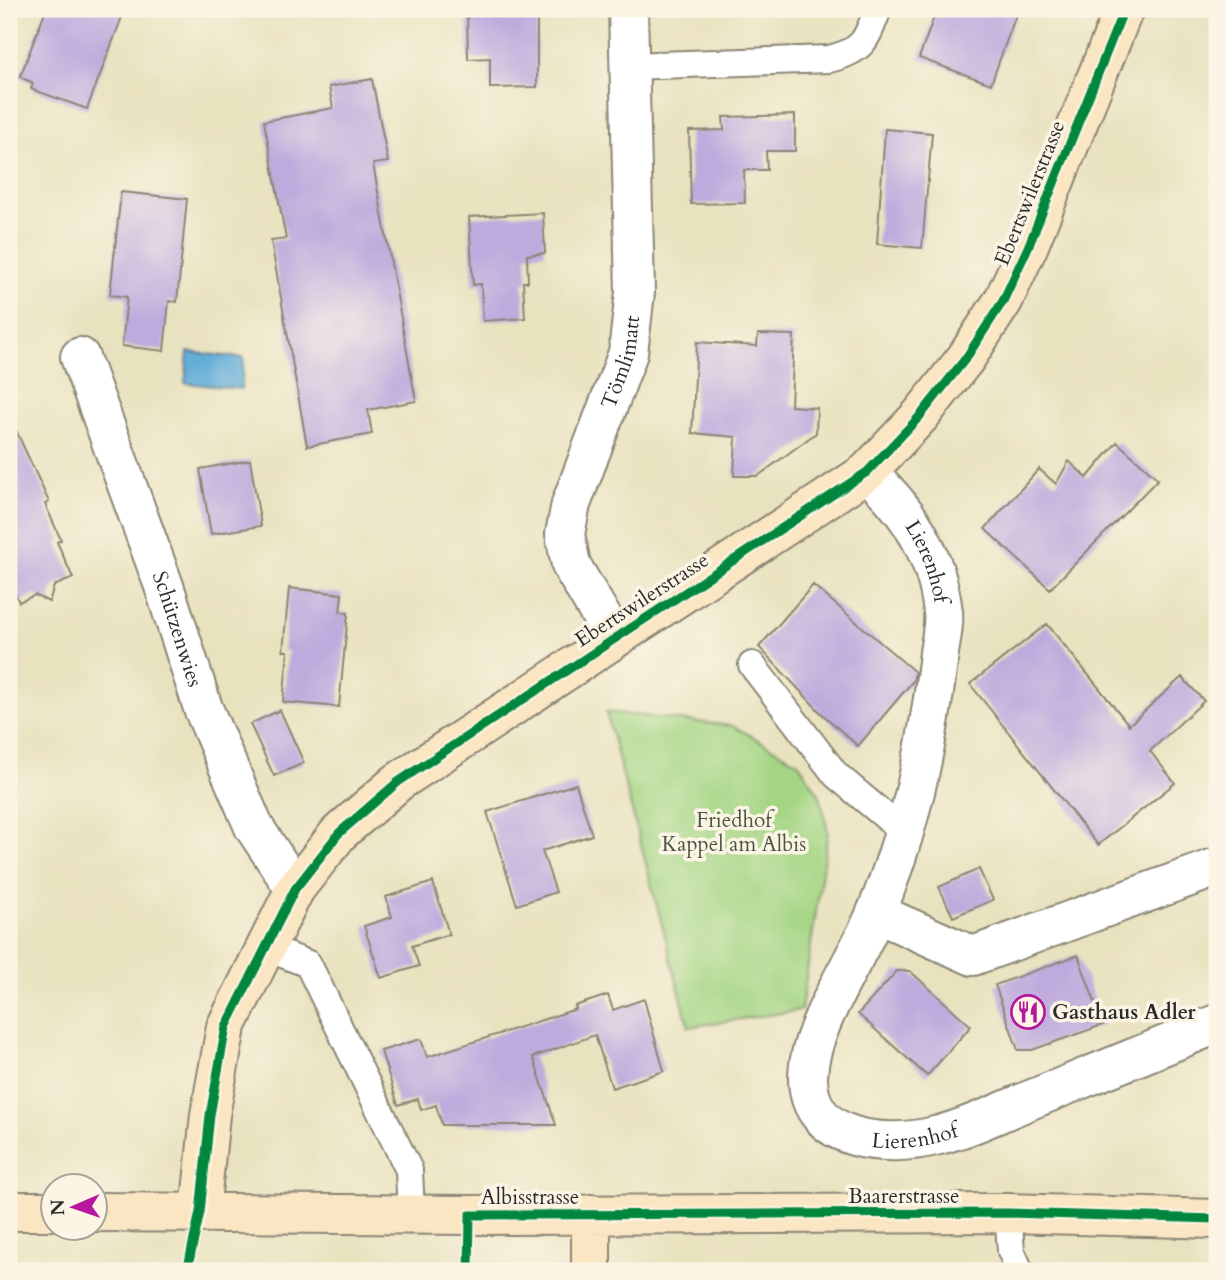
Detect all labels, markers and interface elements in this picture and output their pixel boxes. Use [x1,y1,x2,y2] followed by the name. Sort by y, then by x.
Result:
[988,116,1072,270] street label: Ebertswilerstrasse
[594,314,647,413] street label: Tömlimatt
[898,515,957,608] street label: Lierenhof
[569,546,715,654] street label: Ebertswilerstrasse
[145,567,210,691] street label: Schützenwies
[662,806,806,859] park label: Friedhof Kappel am Albis
[1009,993,1047,1031] restaurant icon: Gasthaus Adler
[1052,998,1196,1027] place label: Gasthaus Adler
[870,1115,965,1156] street label: Lierenhof
[38,1172,108,1242] north arrow
[848,1182,960,1211] street label: Baarerstrasse
[481,1183,579,1212] street label: Albisstrasse
[45,1198,71,1216] text: N

